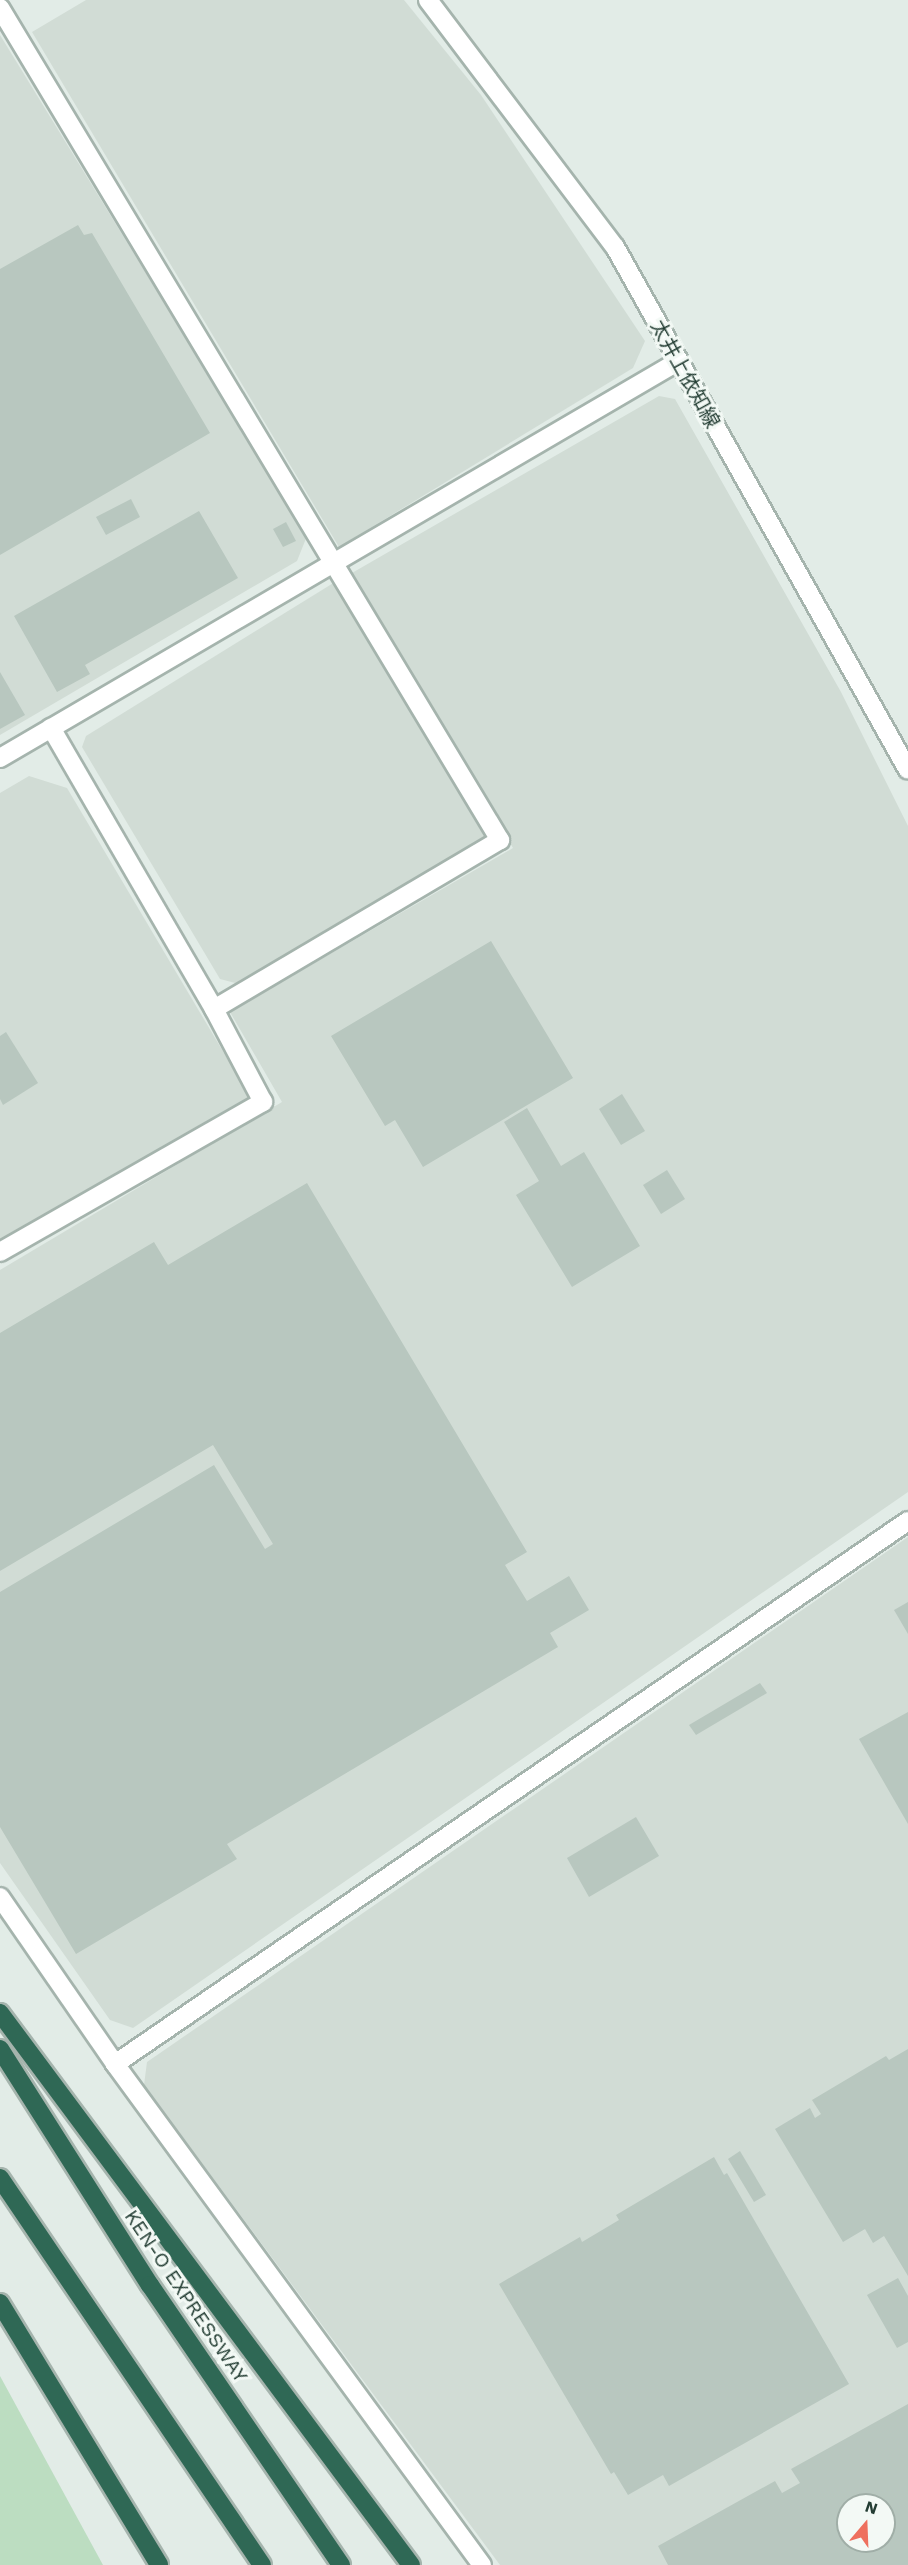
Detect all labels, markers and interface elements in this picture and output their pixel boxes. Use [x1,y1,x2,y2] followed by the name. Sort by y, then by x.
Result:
[645,316,725,432] street label: 太井上依知線
[119,2205,253,2387] street label: KEN-O EXPRESSWAY
[836,2493,896,2553] north arrow
[863,2496,880,2518] text: N

